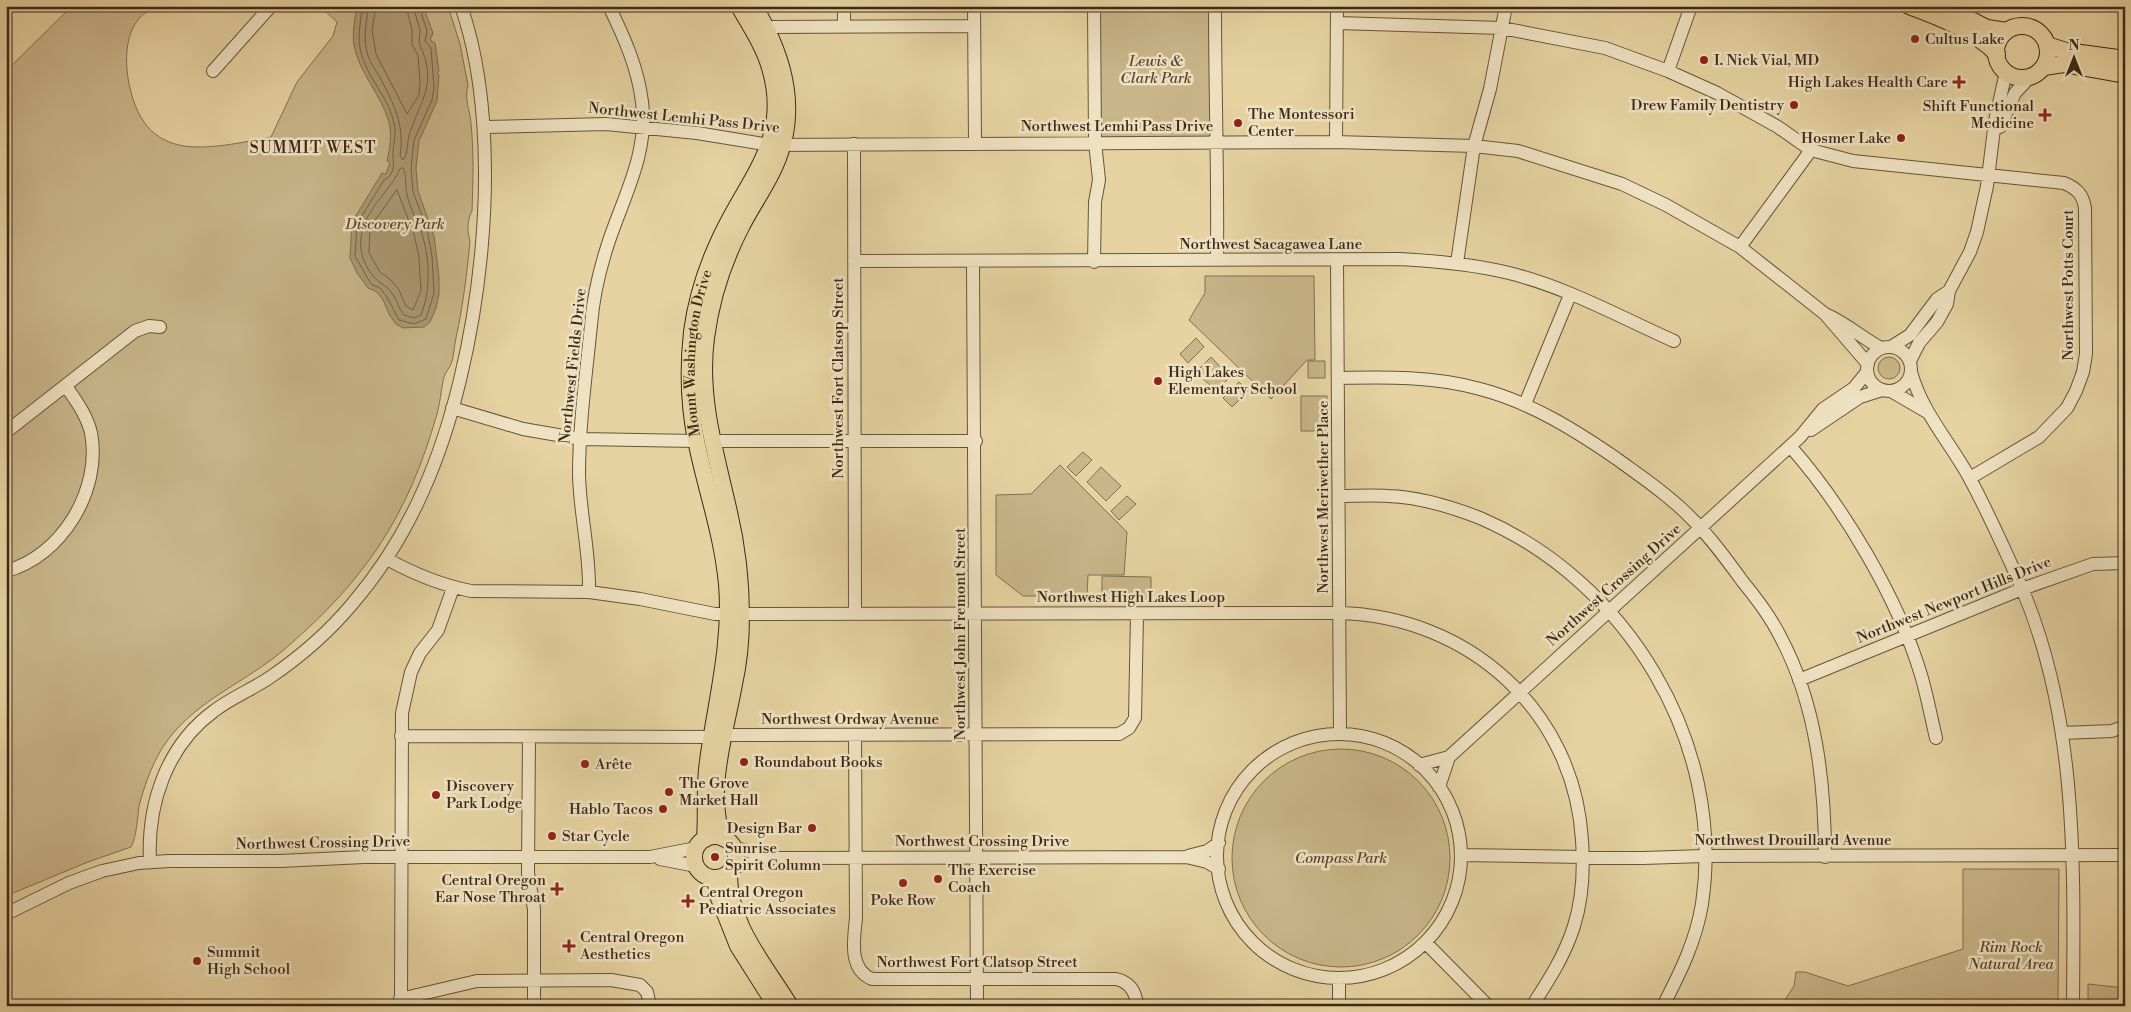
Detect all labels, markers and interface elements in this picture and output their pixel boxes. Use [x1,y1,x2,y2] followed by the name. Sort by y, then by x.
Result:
[1925,30,2005,49] place label: Cultus Lake
[2048,32,2098,82] north arrow
[1909,33,1921,45] marker: Cultus Lake
[2068,37,2080,55] text: N
[1714,51,1819,70] place label: I. Nick Vial, MD
[1120,52,1192,88] park label: Lewis & Clark Park
[1698,54,1710,66] marker: I. Nick Vial, MD
[1788,73,1948,92] place label: High Lakes Health Care
[1952,75,1966,89] marker: High Lakes Health Care
[1631,96,1785,115] place label: Drew Family Dentistry
[1923,97,2035,133] place label: Shift Functional Medicine
[587,98,781,138] street label: Northwest Lemhi Pass Drive
[1788,99,1800,111] marker: Drew Family Dentistry
[1248,105,1355,141] place label: The Montessori Center
[2038,108,2052,122] marker: Shift Functional Medicine
[1021,117,1213,136] street label: Northwest Lemhi Pass Drive
[1232,117,1244,129] marker: The Montessori Center
[1801,129,1891,148] place label: Hosmer Lake
[1895,132,1907,144] marker: Hosmer Lake
[250,138,376,158] district label: SUMMIT WEST
[2059,209,2078,360] street label: Northwest Potts Court
[344,215,445,234] park label: Discovery Park
[1180,235,1362,254] street label: Northwest Sacagawea Lane
[680,267,716,438] street label: Mount Washington Drive
[829,277,848,479] street label: Northwest Fort Clatsop Street
[555,287,591,445] street label: Northwest Fields Drive
[1168,363,1297,399] place label: High Lakes Elementary School
[1152,375,1164,387] marker: High Lakes Elementary School
[1314,401,1333,593] street label: Northwest Meriwether Place
[1543,519,1685,651] street label: Northwest Crossing Drive
[951,527,970,740] street label: Northwest John Fremont Street
[1854,552,2054,648] street label: Northwest Newport Hills Drive
[1037,588,1225,607] street label: Northwest High Lakes Loop
[761,710,939,729] street label: Northwest Ordway Avenue
[754,753,883,772] place label: Roundabout Books
[594,755,632,774] place label: Arête
[738,756,750,768] marker: Roundabout Books
[579,758,591,770] marker: Arête
[679,774,759,810] place label: The Grove Market Hall
[446,777,522,813] place label: Discovery Park Lodge
[663,786,675,798] marker: The Grove Market Hall
[430,789,442,801] marker: Discovery Park Lodge
[569,800,653,819] place label: Hablo Tacos
[657,803,669,815] marker: Hablo Tacos
[727,819,803,838] place label: Design Bar
[806,822,818,834] marker: Design Bar
[562,827,630,846] place label: Star Cycle
[546,830,558,842] marker: Star Cycle
[1694,831,1892,850] street label: Northwest Drouillard Avenue
[235,832,411,854] street label: Northwest Crossing Drive
[895,832,1069,851] street label: Northwest Crossing Drive
[725,839,821,875] place label: Sunrise Spirit Column
[1295,849,1387,868] park label: Compass Park
[709,851,721,863] marker: Sunrise Spirit Column
[948,861,1036,897] place label: The Exercise Coach
[435,871,547,907] place label: Central Oregon Ear Nose Throat
[932,873,944,885] marker: The Exercise Coach
[897,877,909,889] marker: Poke Row
[550,882,564,896] marker: Central Oregon Ear Nose Throat
[699,883,836,919] place label: Central Oregon Pediatric Associates
[871,891,936,910] place label: Poke Row
[681,894,695,908] marker: Central Oregon Pediatric Associates
[579,928,685,964] place label: Central Oregon Aesthetics
[1967,938,2054,974] park label: Rim Rock Natural Area
[562,939,576,953] marker: Central Oregon Aesthetics
[207,943,291,979] place label: Summit High School
[876,953,1078,972] street label: Northwest Fort Clatsop Street
[191,955,203,967] marker: Summit High School

